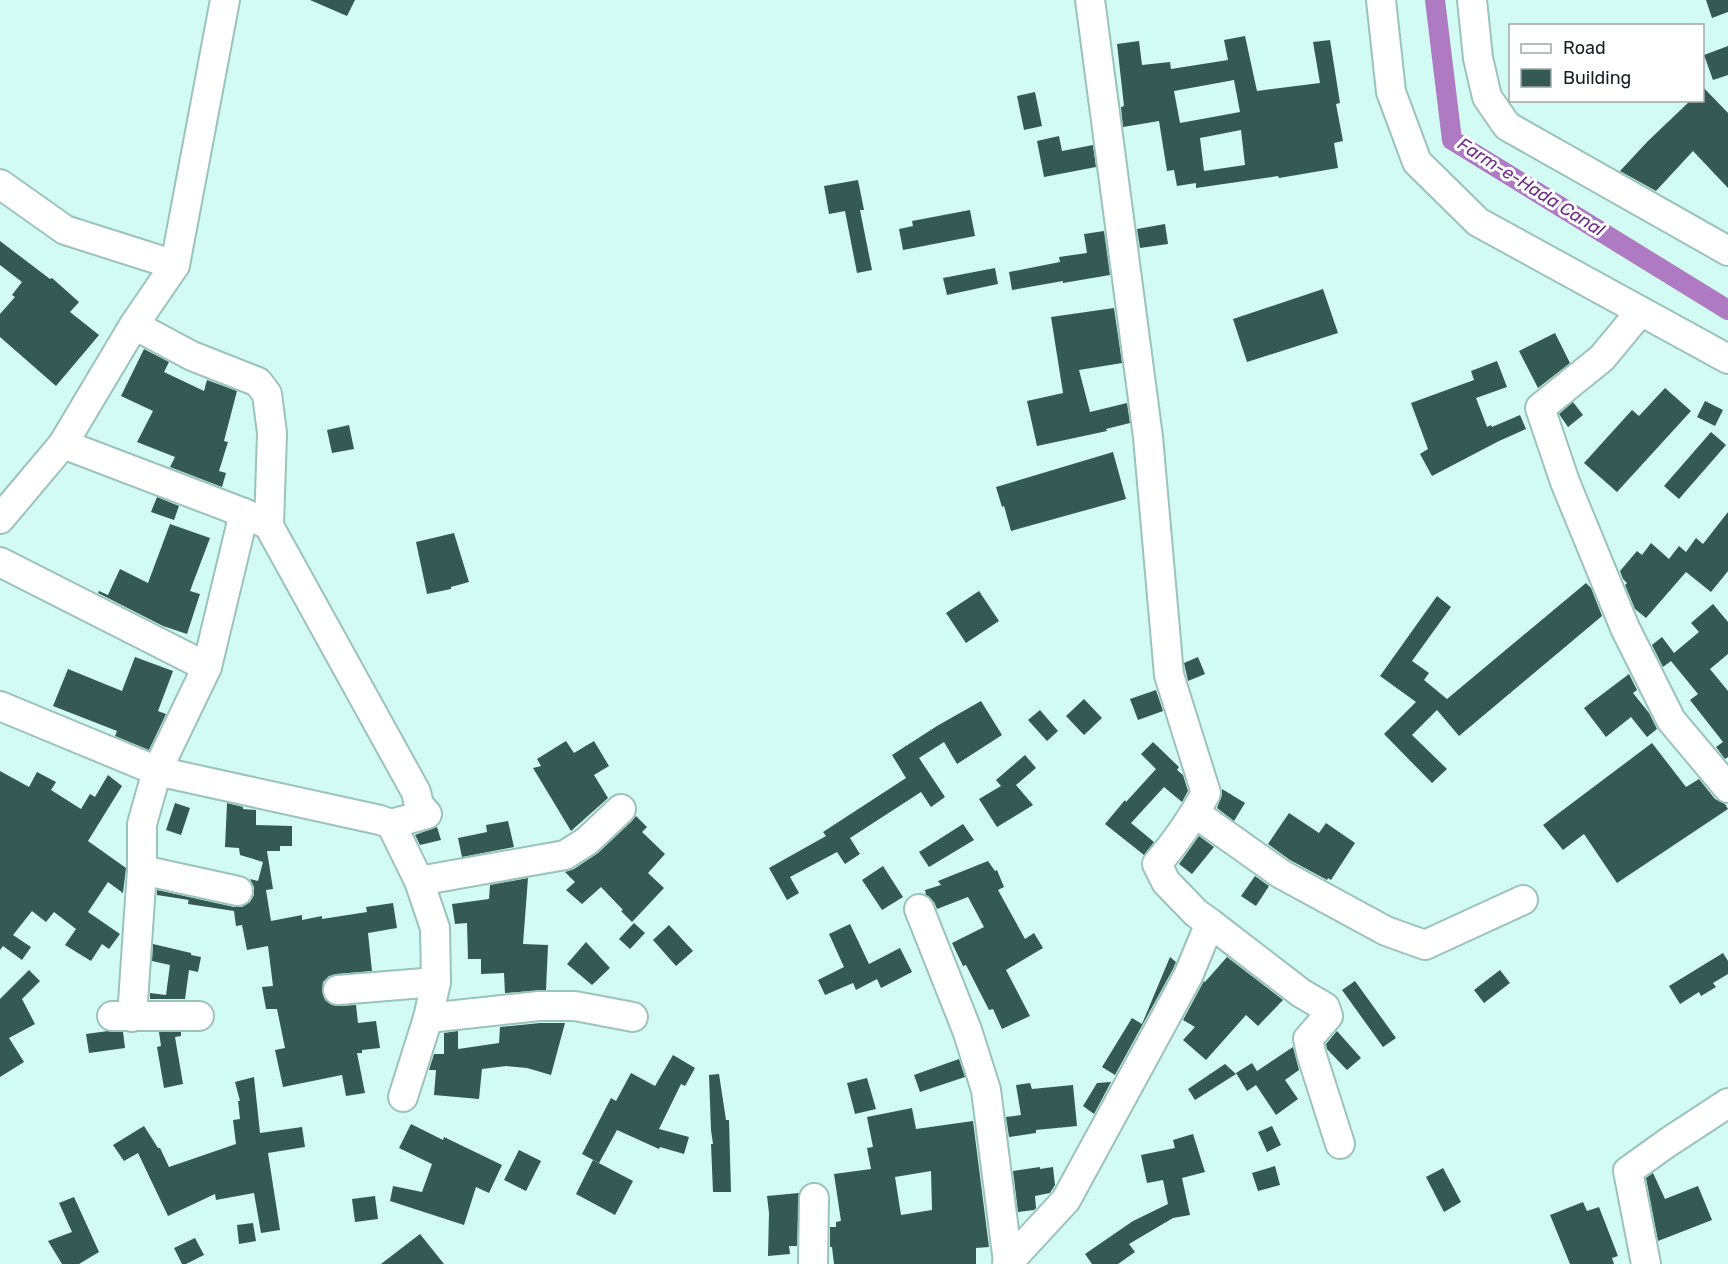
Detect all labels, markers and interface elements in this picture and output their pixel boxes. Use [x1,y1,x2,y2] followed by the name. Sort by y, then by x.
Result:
[1509,24,1704,102] legend
[1563,37,1606,59] text: Road
[1563,67,1631,89] text: Building
[1454,133,1609,241] water label: Farm-e-Hada Canal

